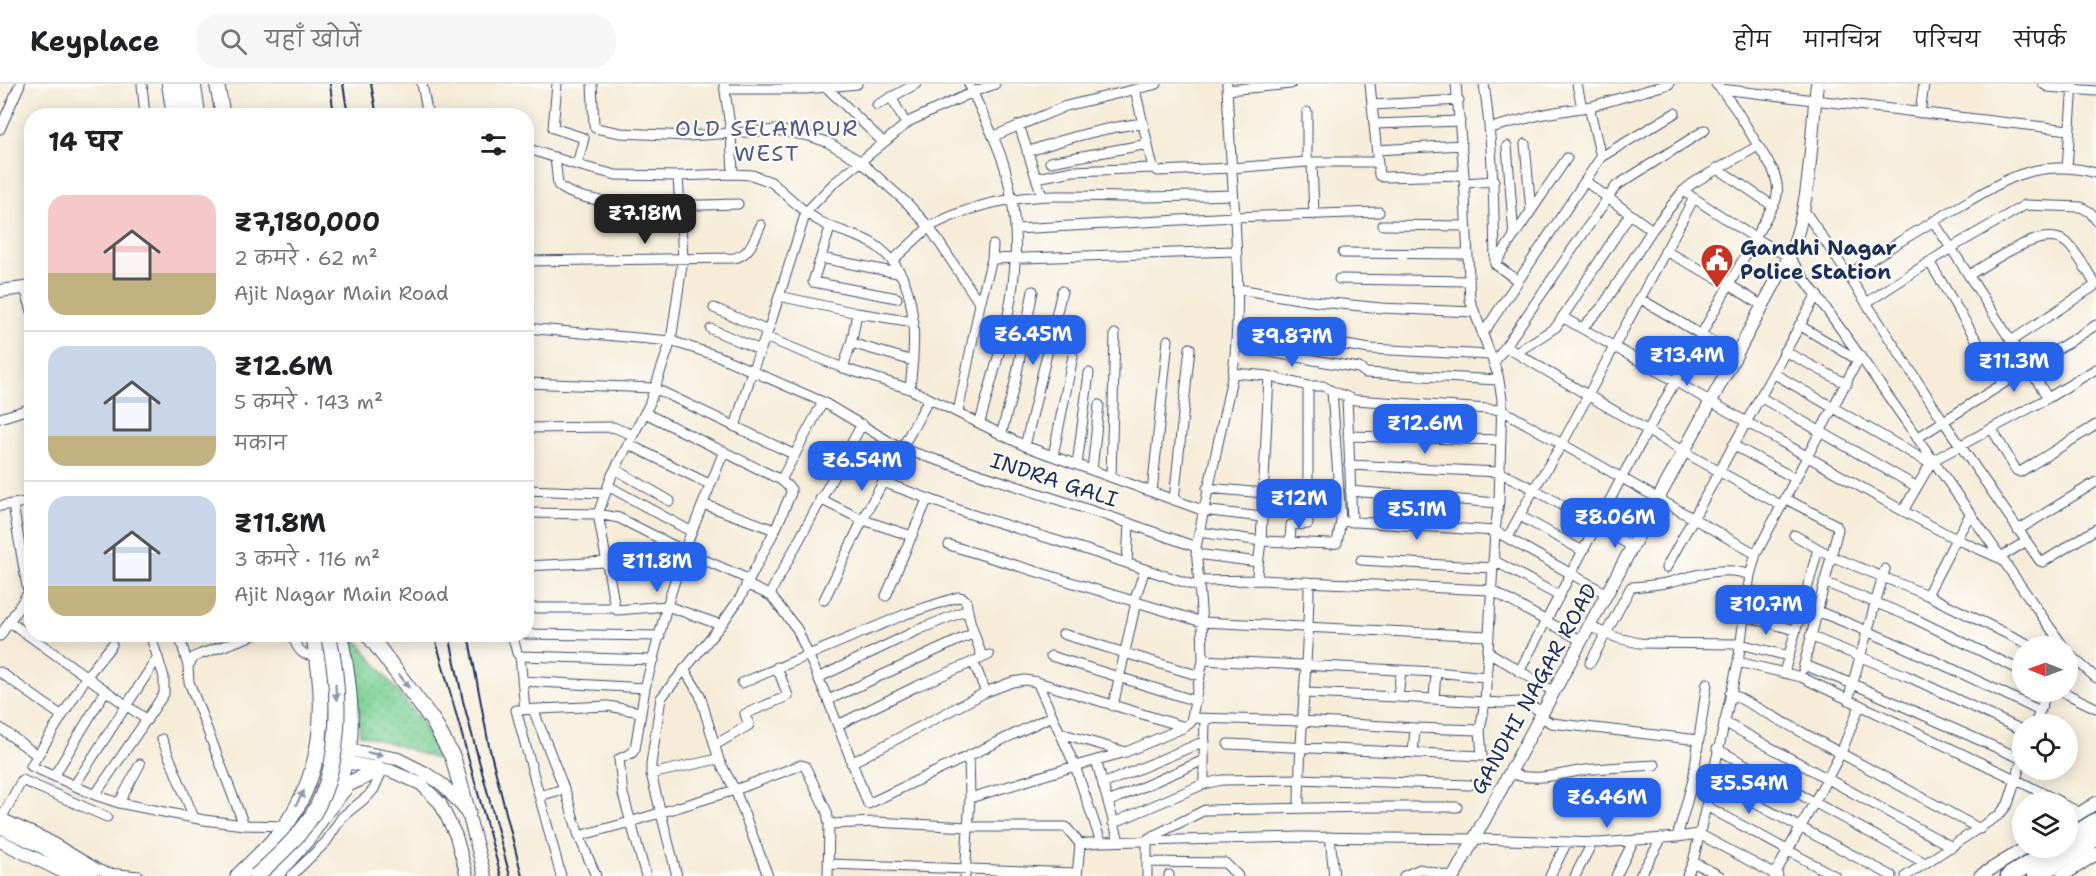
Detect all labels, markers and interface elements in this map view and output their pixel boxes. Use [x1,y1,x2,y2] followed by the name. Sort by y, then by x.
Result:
[196,14,616,68] search box
[30,22,160,60] text: Keyplace
[217,25,250,58] icon: search
[265,25,361,54] text: यहाँ खोजें
[1734,26,1771,54] text: होम
[1804,26,1881,54] text: मानचित्र
[1914,26,1980,54] text: परिचय
[2013,26,2066,54] text: संपर्क
[675,114,859,168] district label: OLD SELAMPUR WEST
[48,124,121,159] text: 14 घर
[477,128,510,161] icon: filters
[596,194,694,245] pin: ₹7.18M
[608,200,682,226] text: ₹7.18M
[234,204,380,239] text: ₹7,180,000
[96,219,168,291] icon: home
[1740,234,1897,286] place label: Gandhi Nagar Police Station
[1699,242,1735,289] public building icon: Gandhi Nagar Police Station
[234,245,378,271] text: 2 कमरे · 62 m²
[234,280,449,306] text: Ajit Nagar Main Road
[984,315,1082,366] pin: ₹6.45M
[1243,317,1341,368] pin: ₹9.87M
[994,321,1072,347] text: ₹6.45M
[1251,323,1333,349] text: ₹9.87M
[1638,336,1736,387] pin: ₹13.4M
[1649,342,1725,368] text: ₹13.4M
[1965,342,2063,393] pin: ₹11.3M
[234,348,333,383] text: ₹12.6M
[1979,348,2049,374] text: ₹11.3M
[96,370,168,442] icon: home
[234,389,383,415] text: 5 कमरे · 143 m²
[1376,404,1474,455] pin: ₹12.6M
[1387,410,1463,436] text: ₹12.6M
[234,430,287,456] text: मकान
[813,441,911,492] pin: ₹6.54M
[987,446,1121,514] street label: INDRA GALI
[822,447,902,473] text: ₹6.54M
[1263,479,1335,530] pin: ₹12M
[1271,485,1327,511] text: ₹12M
[1375,490,1459,541] pin: ₹5.1M
[1387,496,1447,522] text: ₹5.1M
[1566,498,1664,549] pin: ₹8.06M
[1575,504,1655,530] text: ₹8.06M
[234,505,326,540] text: ₹11.8M
[96,520,168,592] icon: home
[608,542,706,593] pin: ₹11.8M
[234,546,380,572] text: 3 कमरे · 116 m²
[622,548,692,574] text: ₹11.8M
[1464,579,1604,799] street label: GANDHI NAGAR ROAD
[234,581,449,607] text: Ajit Nagar Main Road
[1717,585,1815,636] pin: ₹10.7M
[1729,591,1803,617] text: ₹10.7M
[2012,636,2078,702] north arrow
[2012,636,2078,858] map controls
[398,672,410,688] one-way arrow
[331,683,341,702] one-way arrow
[2012,714,2078,780] button: locate
[366,750,385,759] one-way arrow
[1700,764,1798,815] pin: ₹5.54M
[1710,770,1788,796] text: ₹5.54M
[1558,778,1656,829] pin: ₹6.46M
[1567,784,1647,810] text: ₹6.46M
[295,789,305,806] one-way arrow
[2012,792,2078,858] button: layers

